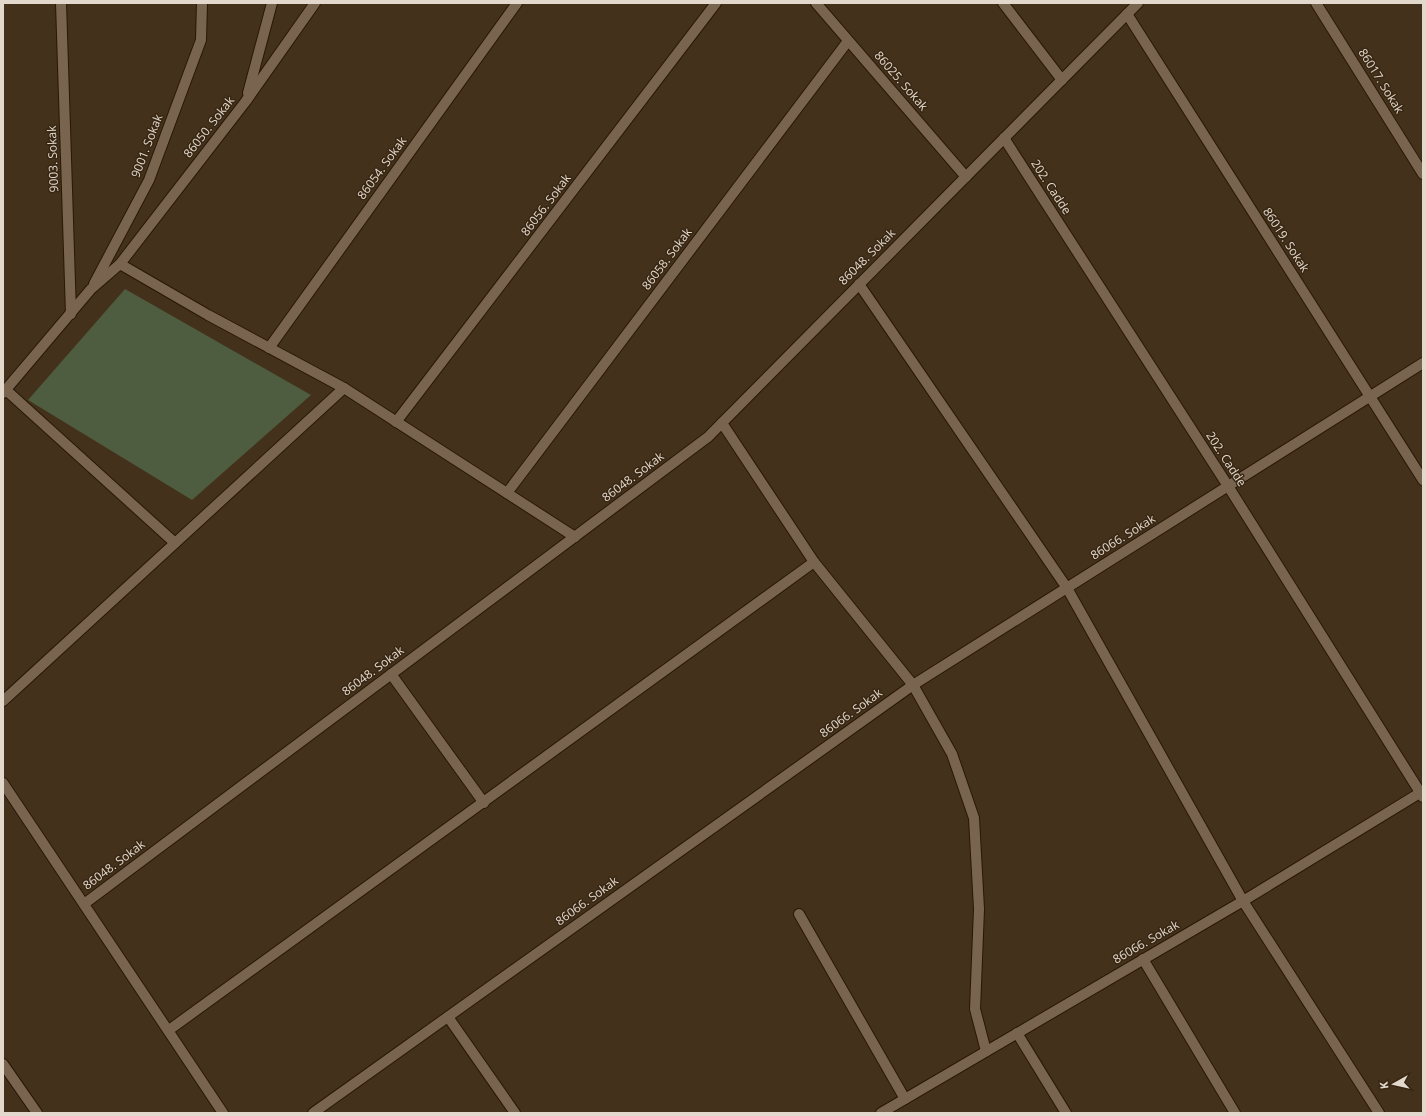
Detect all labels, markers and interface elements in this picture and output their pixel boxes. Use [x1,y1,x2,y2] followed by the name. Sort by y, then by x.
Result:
[1355,45,1409,117] street label: 86017. Sokak
[871,47,932,115] street label: 86025. Sokak
[179,92,238,161] street label: 86050. Sokak
[127,111,167,180] street label: 9001. Sokak
[43,125,62,193] street label: 9003. Sokak
[353,132,411,202] street label: 86054. Sokak
[1027,156,1076,218] street label: 202. Cadde
[517,170,575,239] street label: 86056. Sokak
[1259,204,1314,276] street label: 86019. Sokak
[638,224,696,293] street label: 86058. Sokak
[835,224,899,289] street label: 86048. Sokak
[1202,428,1251,490] street label: 202. Cadde
[598,447,668,506] street label: 86048. Sokak
[1087,509,1159,563] street label: 86066. Sokak
[338,641,408,700] street label: 86048. Sokak
[816,684,886,741] street label: 86066. Sokak
[79,835,149,894] street label: 86048. Sokak
[552,872,622,929] street label: 86066. Sokak
[1110,915,1182,967] street label: 86066. Sokak
[1374,1064,1414,1104] north arrow
[1376,1080,1392,1090] text: K

